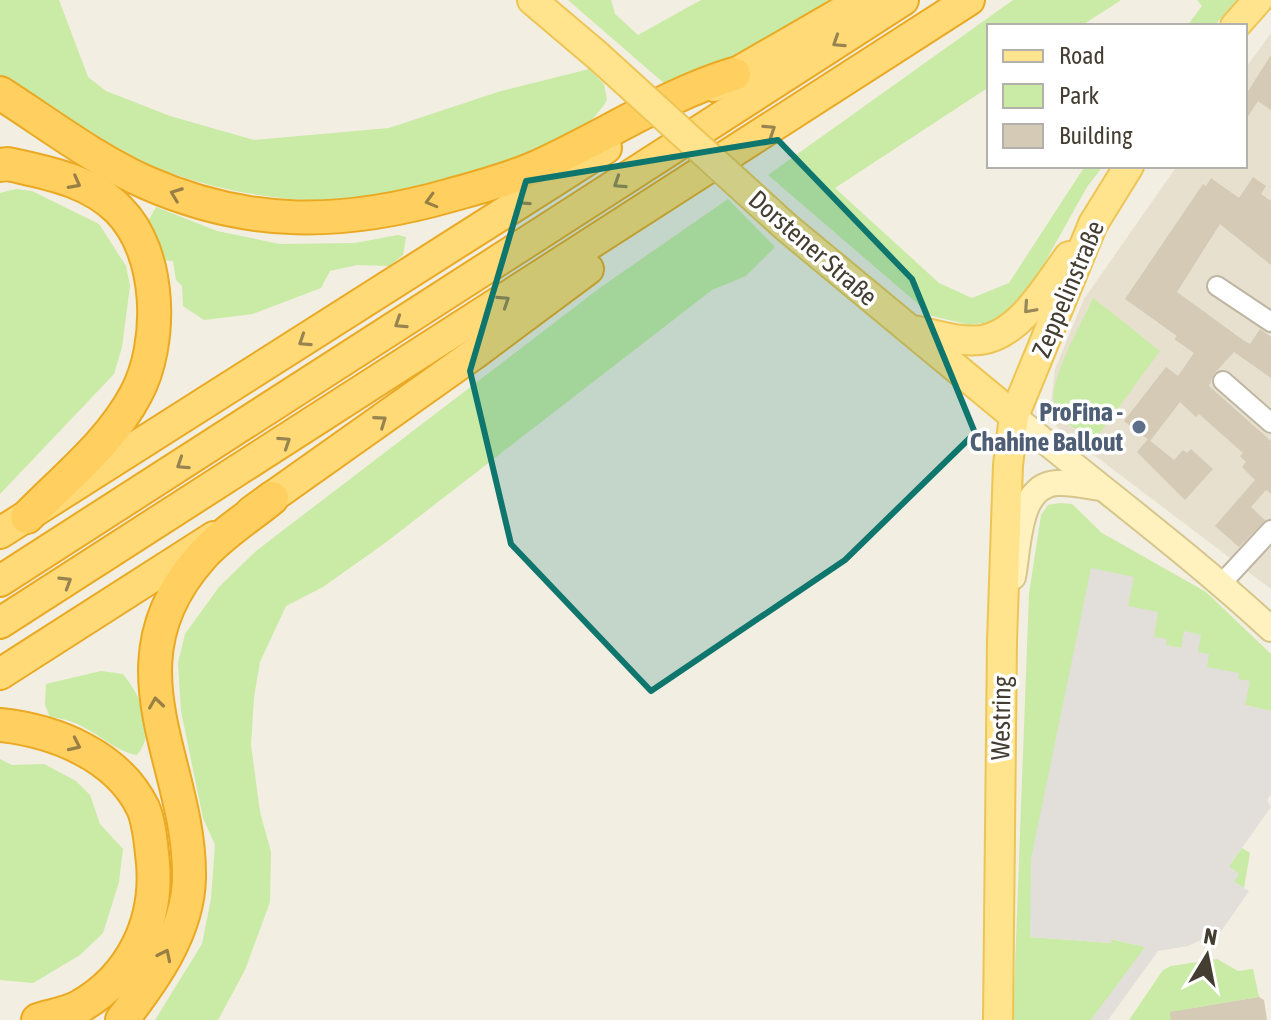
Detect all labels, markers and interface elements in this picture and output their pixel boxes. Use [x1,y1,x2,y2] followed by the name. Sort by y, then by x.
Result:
[987,24,1247,168] legend
[832,33,847,48] one-way arrow
[1059,42,1105,69] text: Road
[1059,82,1100,109] text: Park
[1059,122,1133,149] text: Building
[761,125,775,140] one-way arrow
[66,173,81,188] one-way arrow
[613,173,628,188] one-way arrow
[743,184,883,312] street label: Dorstener Straße
[170,187,184,204] one-way arrow
[517,190,532,205] one-way arrow
[424,191,438,208] one-way arrow
[1026,216,1110,362] street label: Zeppelinstraße
[495,296,510,311] one-way arrow
[1024,298,1039,313] one-way arrow
[395,314,409,329] one-way arrow
[299,331,313,346] one-way arrow
[970,397,1124,457] place label: ProFina - Chahine Ballout
[372,416,386,431] one-way arrow
[1130,418,1148,436] marker: ProFina - Chahine Ballout
[277,437,291,452] one-way arrow
[176,455,191,470] one-way arrow
[57,576,72,591] one-way arrow
[985,675,1017,760] street label: Westring
[148,696,165,710] one-way arrow
[66,735,81,751] one-way arrow
[1167,916,1247,996] north arrow
[1202,922,1219,950] text: N
[155,949,171,964] one-way arrow

